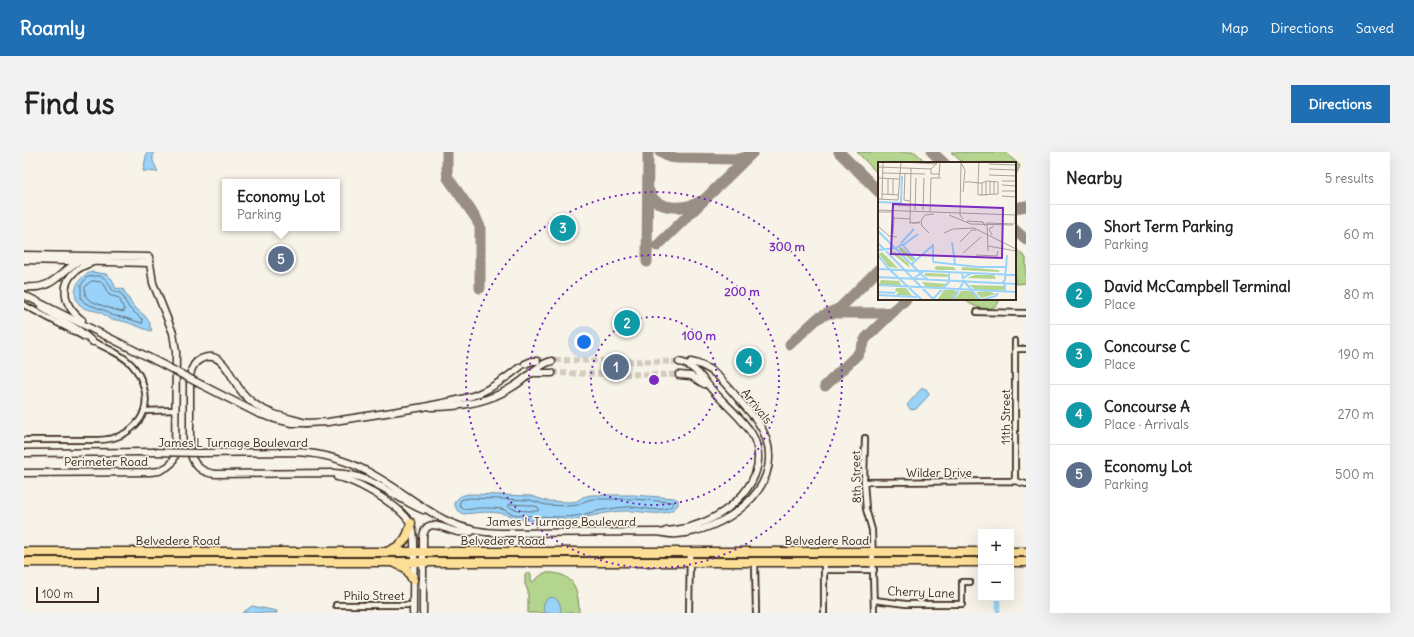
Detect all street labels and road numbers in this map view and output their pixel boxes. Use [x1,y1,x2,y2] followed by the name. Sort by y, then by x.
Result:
[738,385,776,427] street label: Arrivals
[998,389,1013,445] street label: 11th Street
[158,435,308,450] street label: James L Turnage Boulevard
[848,450,864,504] street label: 8th Street
[64,454,148,469] street label: Perimeter Road
[906,465,972,480] street label: Wilder Drive
[486,514,636,529] street label: James L Turnage Boulevard
[136,533,220,548] street label: Belvedere Road
[461,533,545,548] street label: Belvedere Road
[785,533,869,548] street label: Belvedere Road
[887,583,955,601] street label: Cherry Lane
[343,588,405,603] street label: Philo Street

